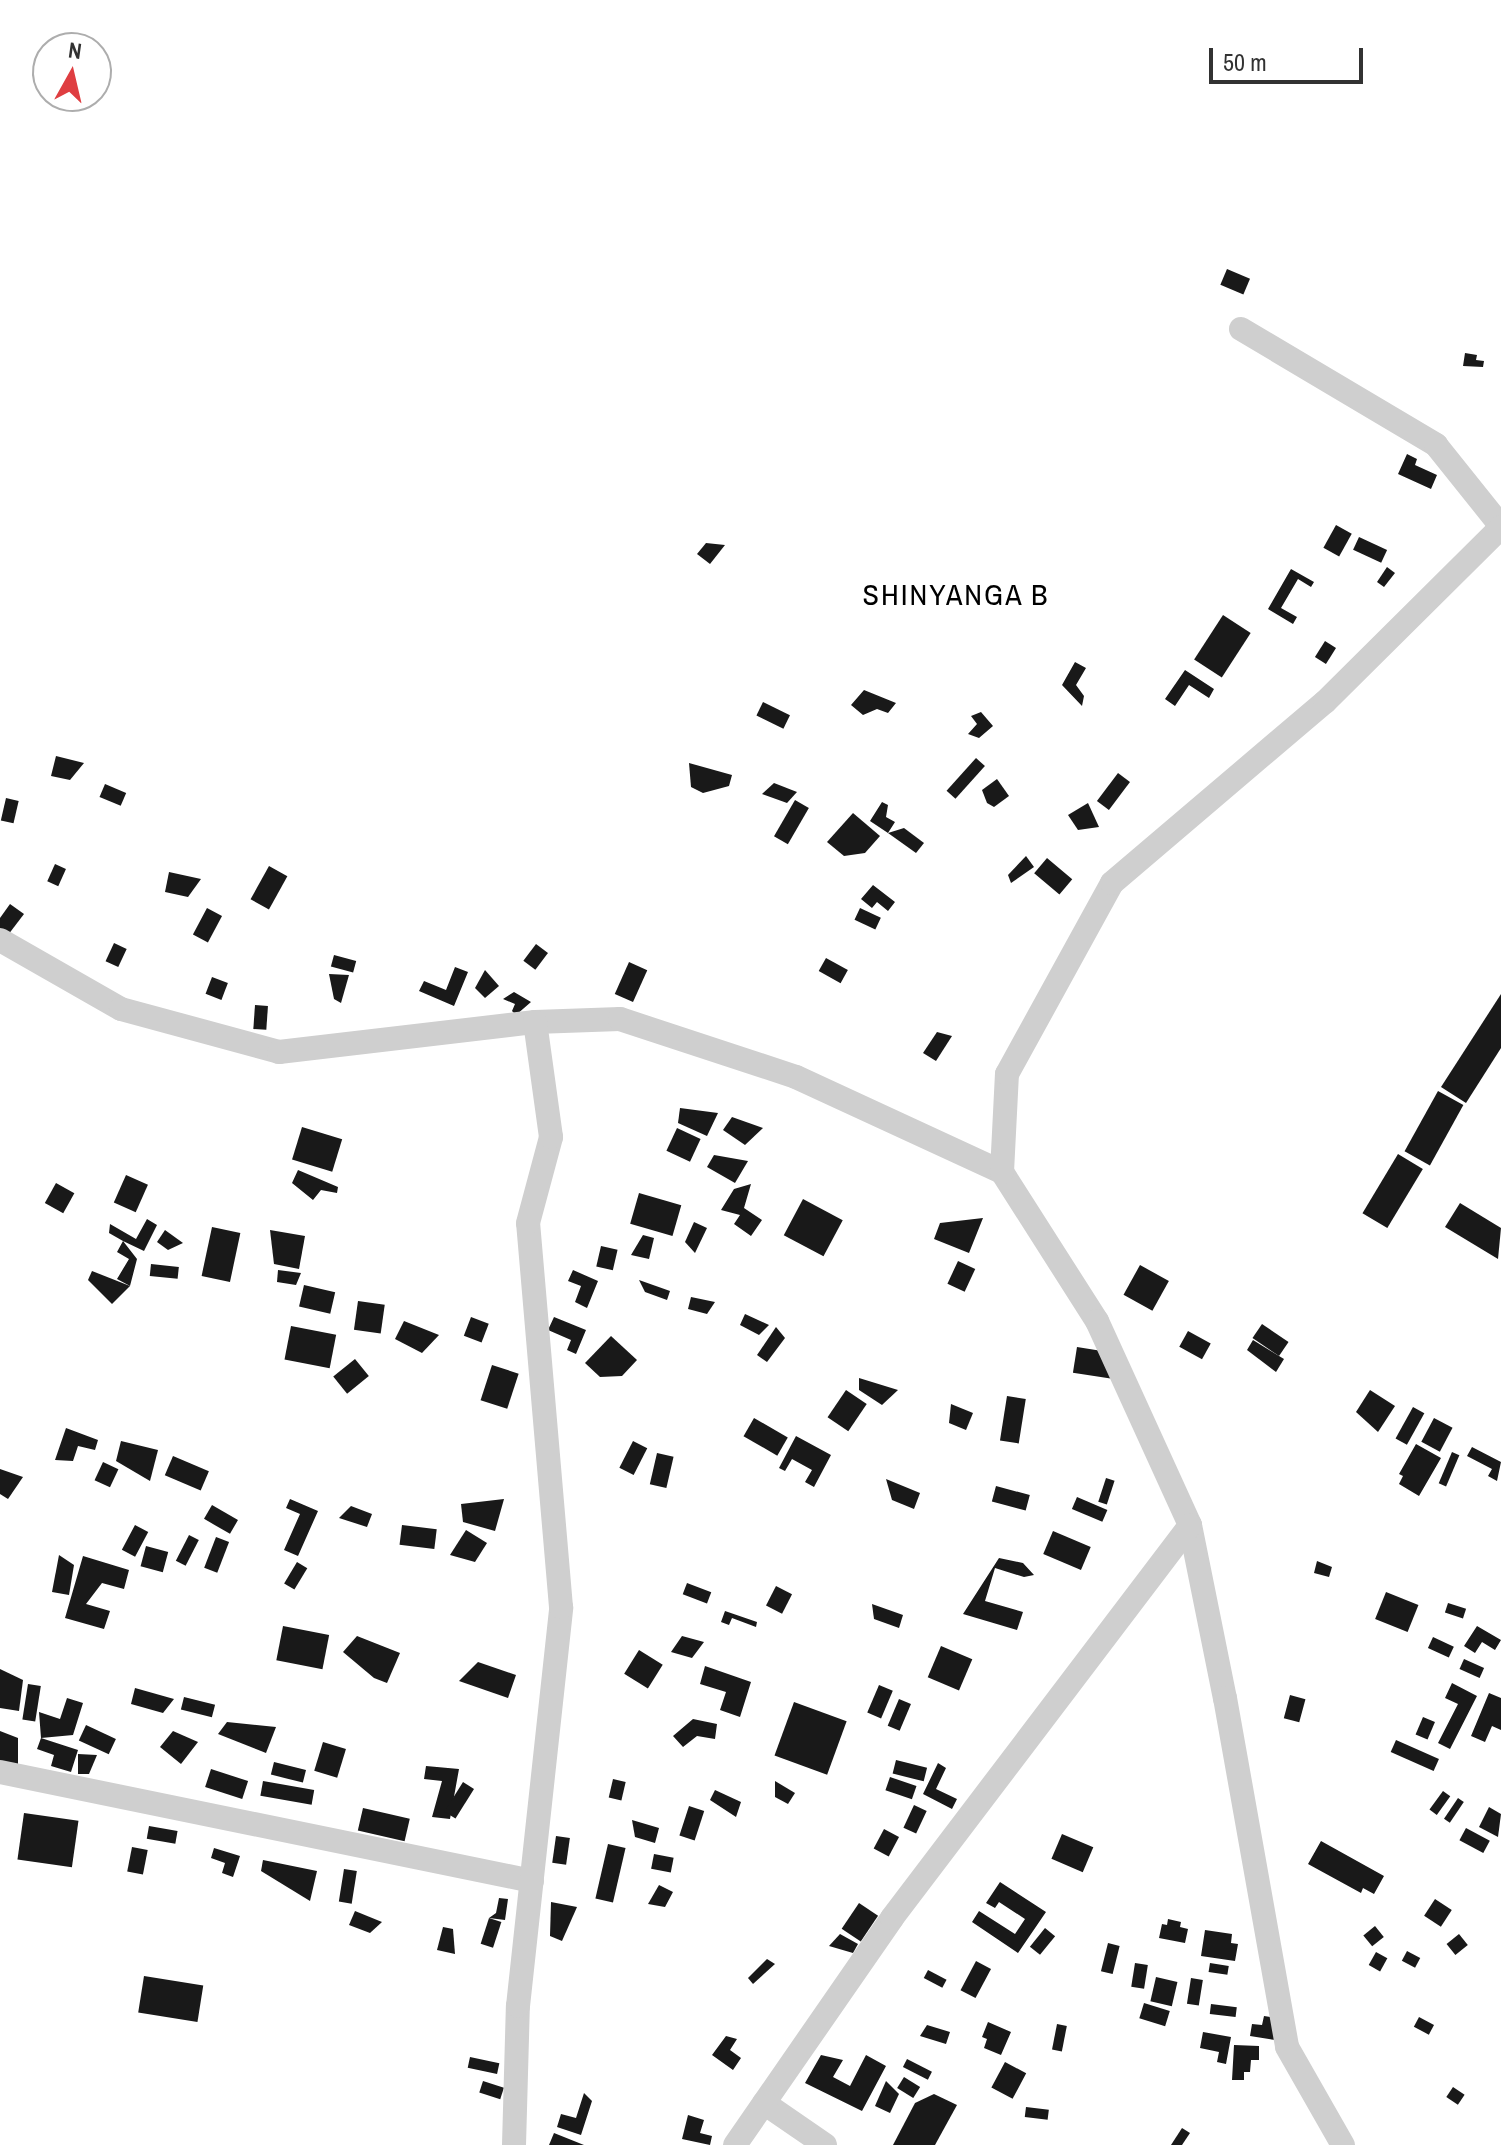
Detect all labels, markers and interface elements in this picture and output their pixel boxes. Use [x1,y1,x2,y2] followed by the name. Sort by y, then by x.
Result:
[32,32,112,112] north arrow
[1213,32,1367,82] scale bar
[67,34,84,66] text: N
[1223,46,1267,78] text: 50 m
[862,576,1050,612] district label: SHINYANGA B

